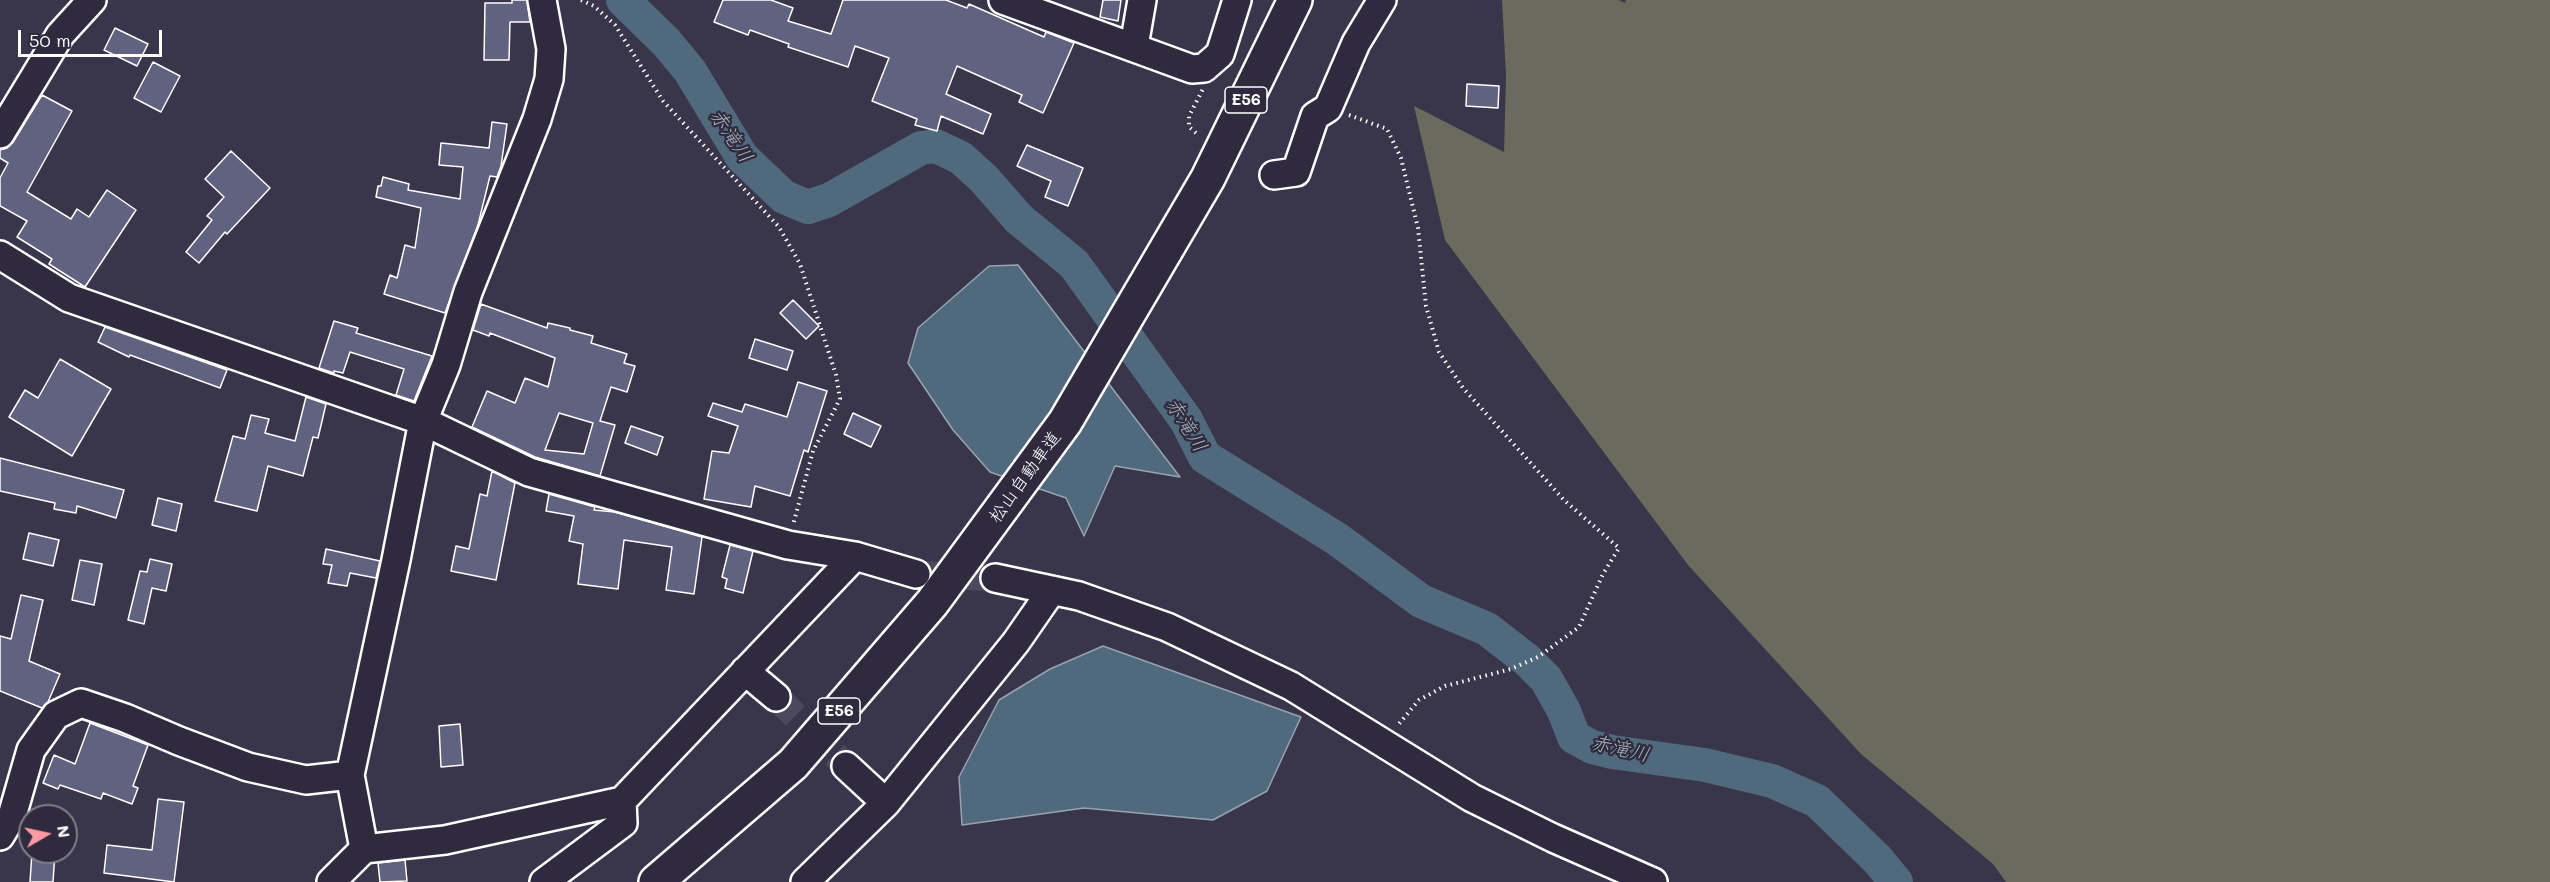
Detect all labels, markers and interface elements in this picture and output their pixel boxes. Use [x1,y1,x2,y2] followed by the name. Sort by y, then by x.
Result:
[21,18,165,56] scale bar
[29,28,71,52] text: 50 m
[1225,87,1267,113] road number: E56
[704,104,758,168] water label: 赤滝川
[1160,393,1212,457] water label: 赤滝川
[985,427,1065,527] street label: 松山自動車道
[818,698,860,724] road number: E56
[1588,731,1652,767] water label: 赤滝川
[18,804,78,864] north arrow
[53,824,76,839] text: N

